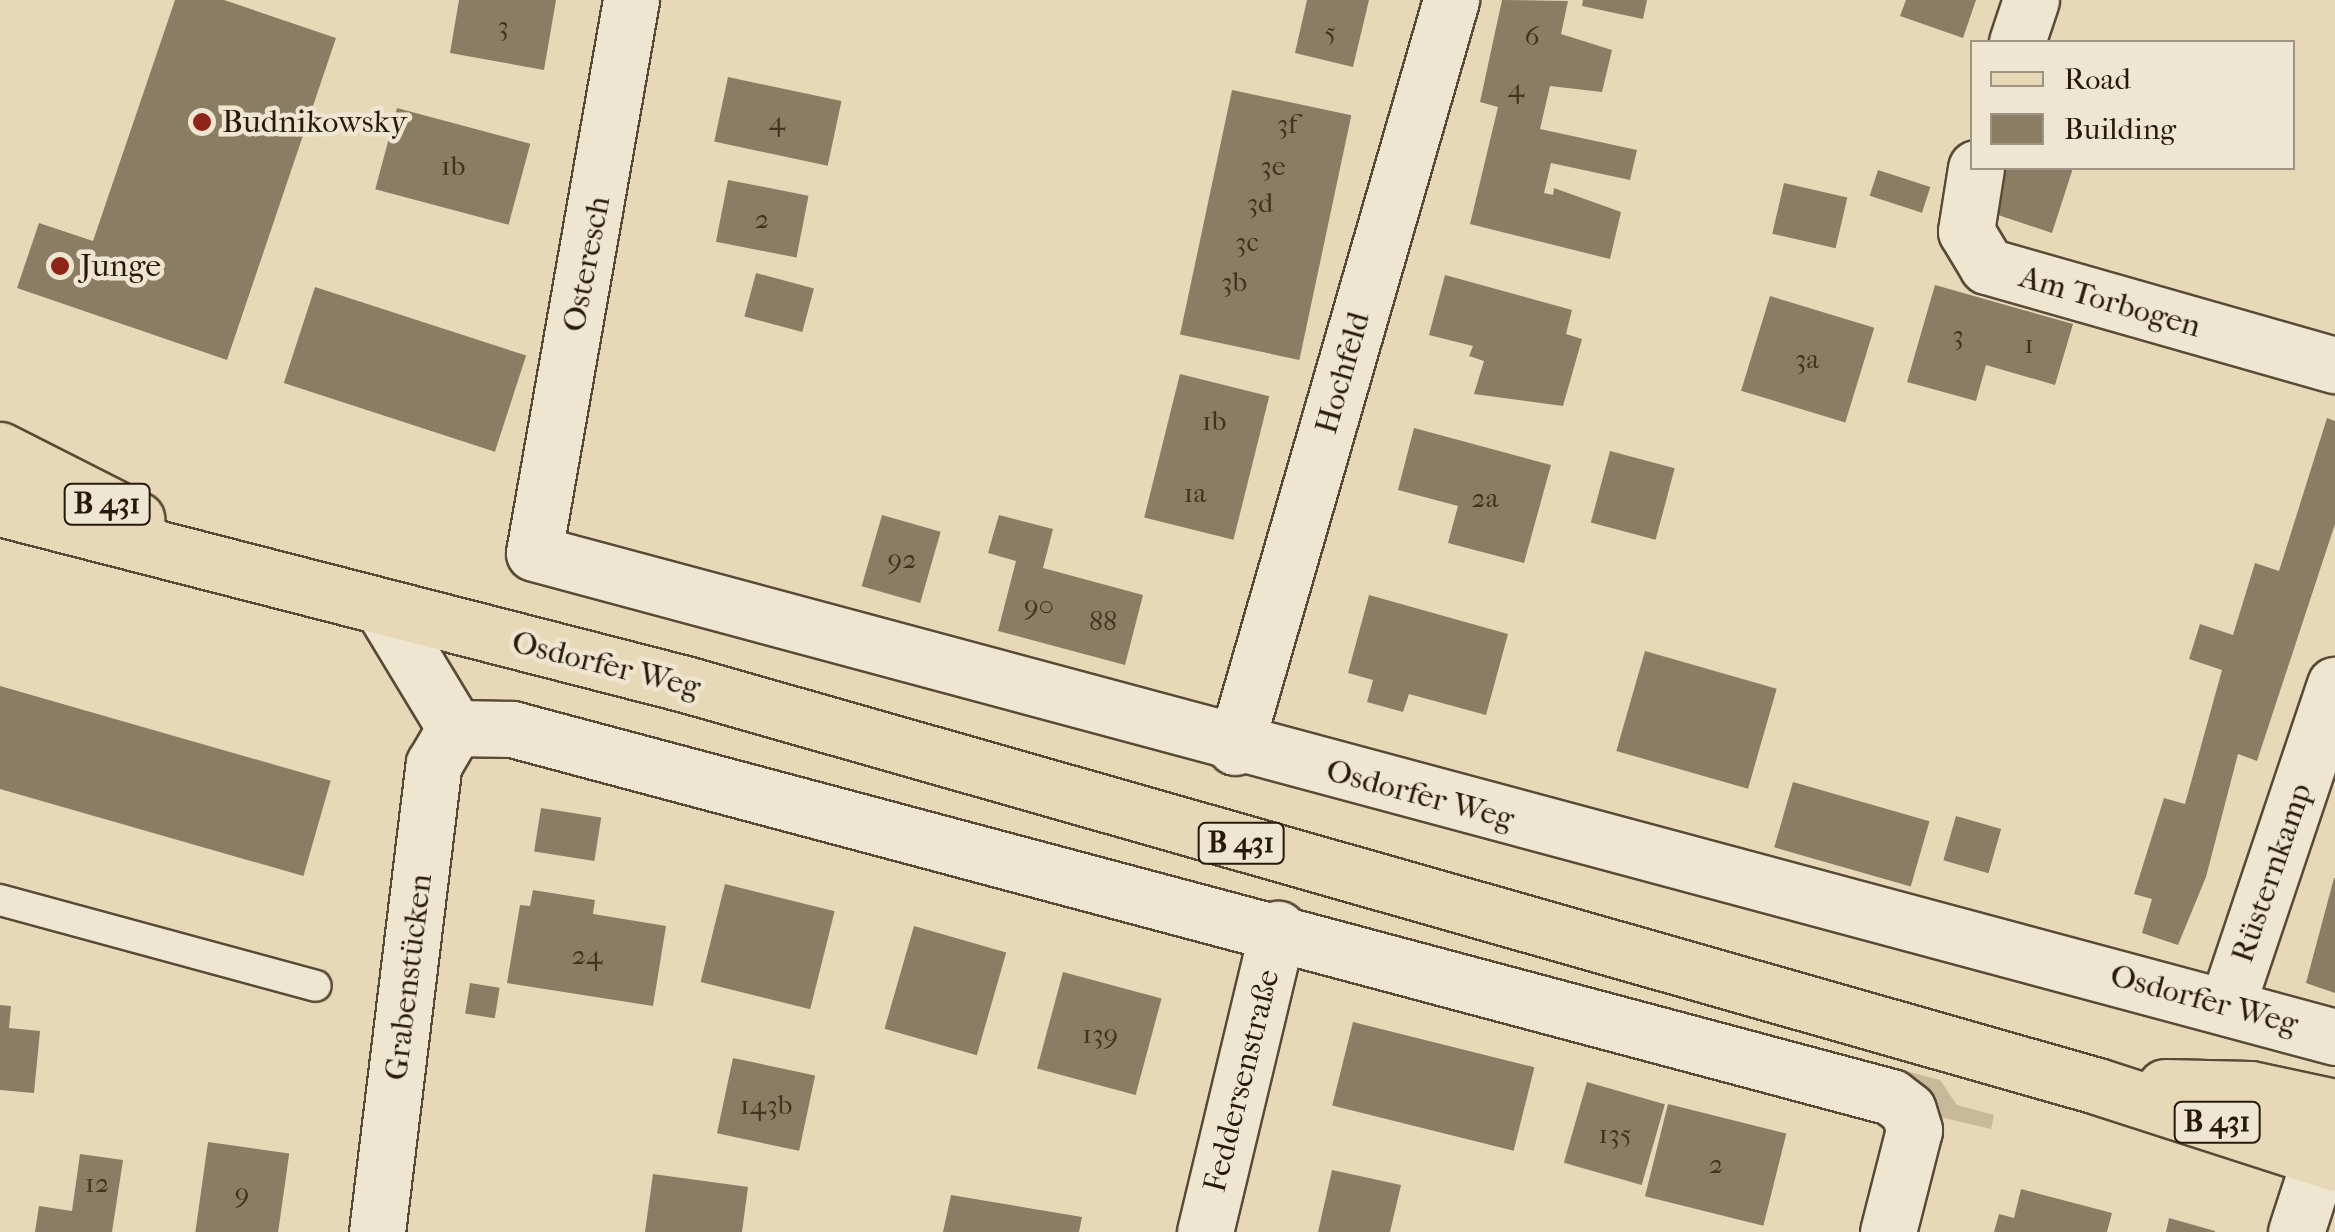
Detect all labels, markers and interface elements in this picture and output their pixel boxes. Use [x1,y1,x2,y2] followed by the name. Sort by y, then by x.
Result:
[497,9,509,43] house number: 3
[1324,15,1336,49] house number: 5
[1524,19,1540,53] house number: 6
[1970,40,2295,170] legend
[2064,62,2131,97] text: Road
[1508,71,1524,105] house number: 4
[222,103,407,141] place label: Budnikowsky
[769,104,785,138] house number: 4
[1277,107,1297,141] house number: 3f
[191,111,213,133] marker: Budnikowsky
[2064,112,2176,147] text: Building
[441,149,465,183] house number: 1b
[1260,149,1286,183] house number: 3e
[1247,186,1273,220] house number: 3d
[555,193,619,335] street label: Osteresch
[755,202,769,236] house number: 2
[1235,225,1259,259] house number: 3c
[80,247,161,285] place label: Junge
[49,255,71,277] marker: Junge
[2015,258,2205,346] street label: Am Torbogen
[1221,265,1247,299] house number: 3b
[1307,308,1379,438] street label: Hochfeld
[1952,318,1964,352] house number: 3
[2024,327,2034,361] house number: 1
[1795,342,1819,376] house number: 3a
[1202,404,1226,438] house number: 1b
[1184,476,1206,510] house number: 1a
[62,479,152,529] road number: B 431
[1471,481,1499,515] house number: 2a
[887,542,917,576] house number: 92
[1024,588,1054,622] house number: 90
[1089,604,1117,638] house number: 88
[508,623,704,707] street label: Osdorfer Weg
[1322,752,1518,838] street label: Osdorfer Weg
[2223,778,2321,968] street label: Rüsternkamp
[1196,818,1286,868] road number: B 431
[377,872,441,1082] street label: Grabenstücken
[572,938,602,972] house number: 24
[2106,957,2302,1043] street label: Osdorfer Weg
[1196,966,1288,1196] street label: Feddersenstraße
[1082,1017,1118,1051] house number: 139
[740,1088,792,1122] house number: 143b
[2172,1097,2262,1147] road number: B 431
[1598,1117,1632,1151] house number: 135
[1709,1147,1723,1181] house number: 2
[85,1166,109,1200] house number: 12
[235,1176,249,1210] house number: 9

